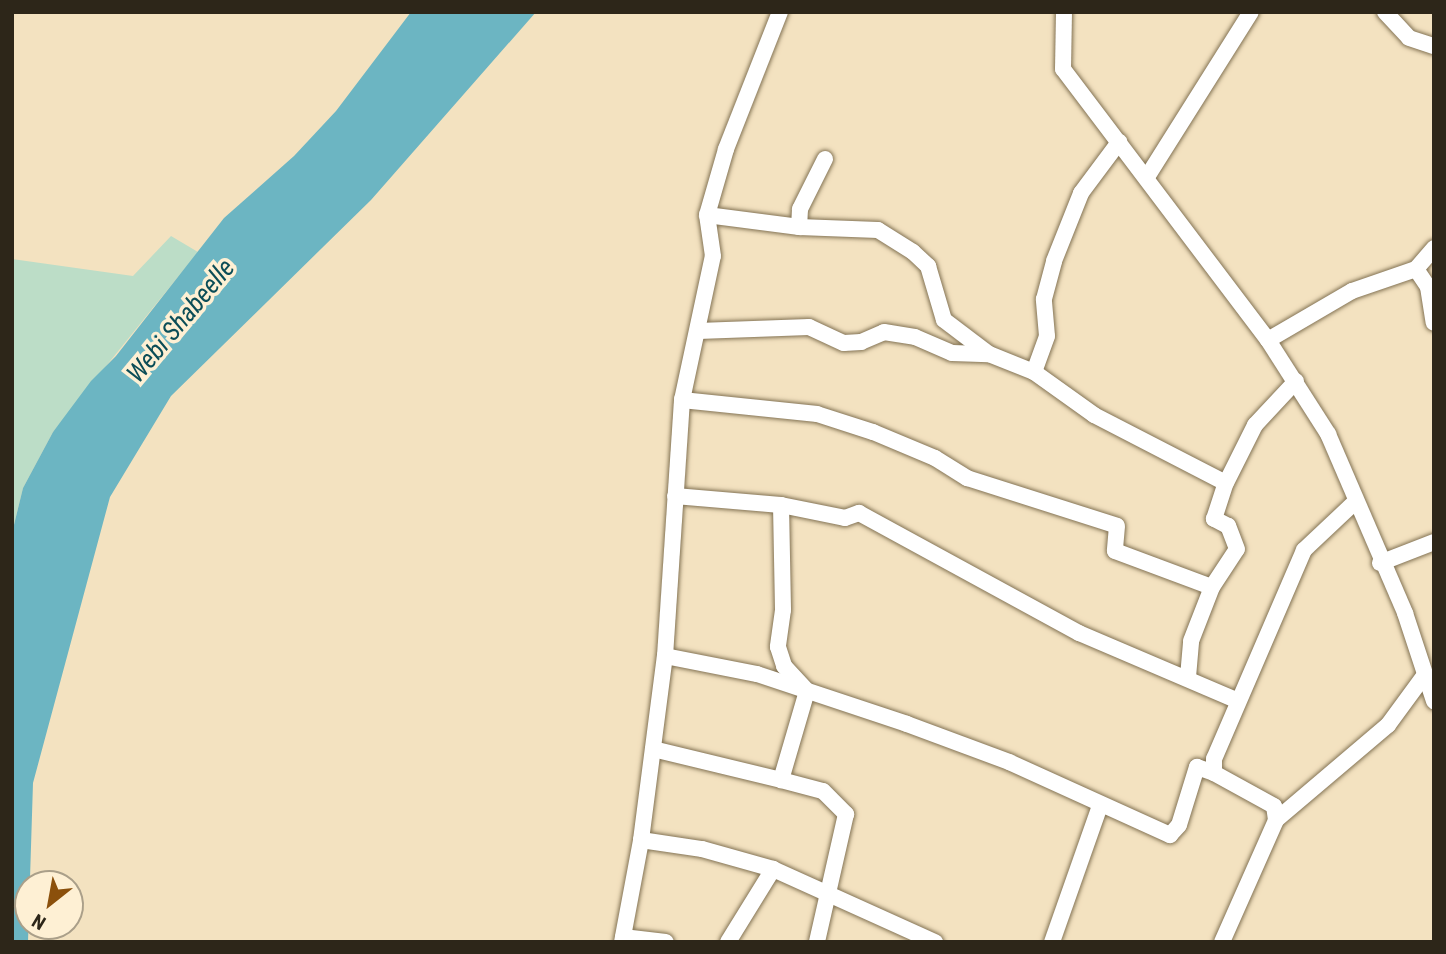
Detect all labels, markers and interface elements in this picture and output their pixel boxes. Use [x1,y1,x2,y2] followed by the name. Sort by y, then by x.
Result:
[120,253,242,389] water label: Webi Shabeelle
[14,870,84,940] north arrow
[28,909,50,935] text: N

